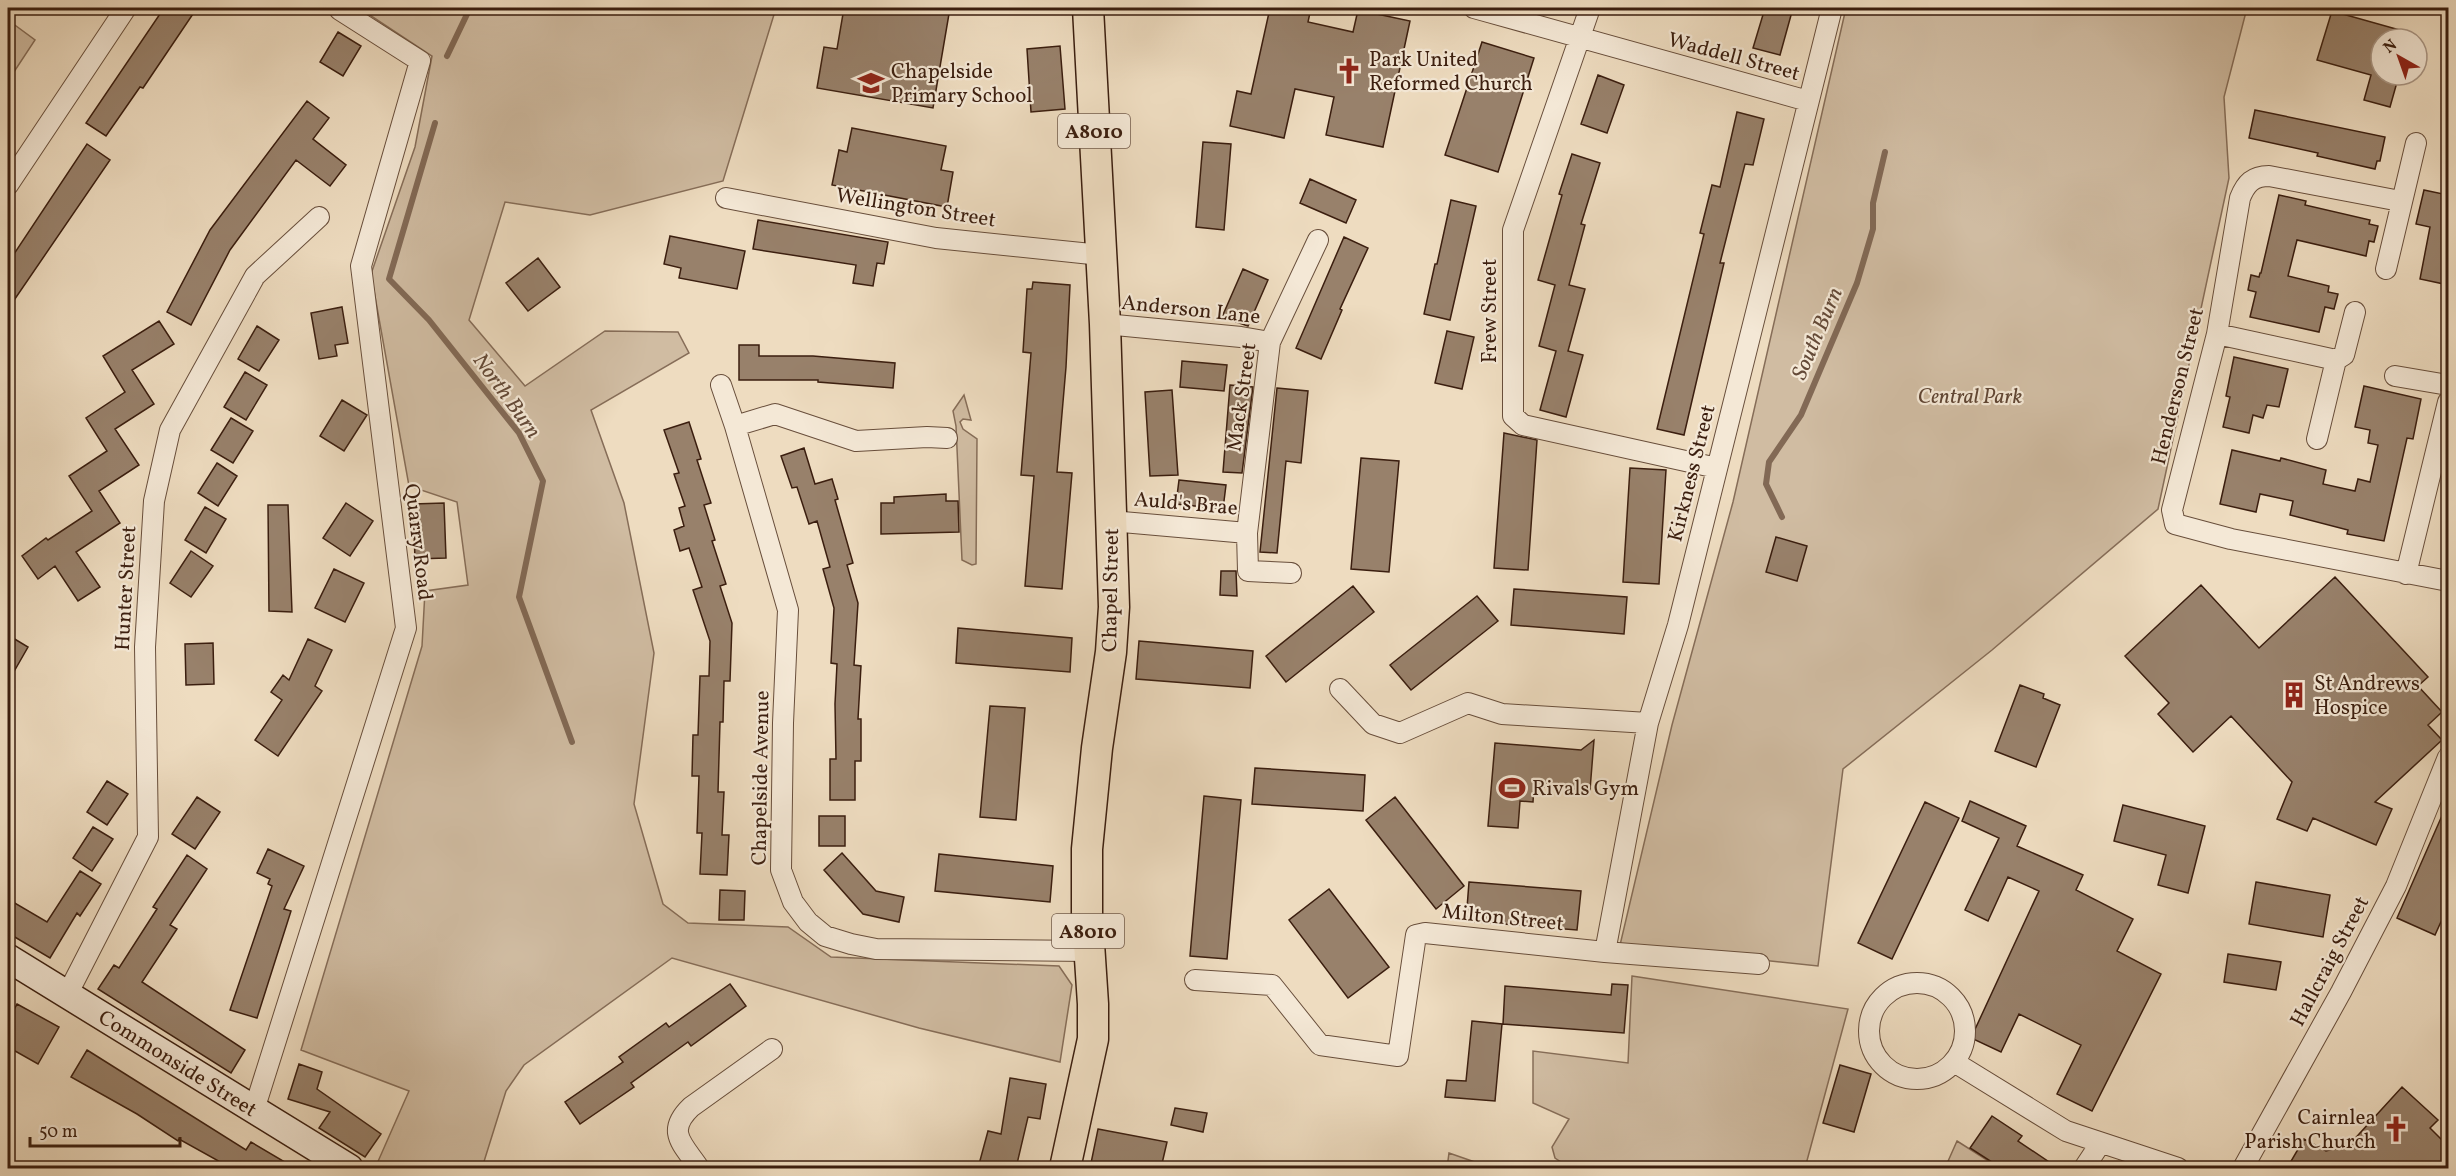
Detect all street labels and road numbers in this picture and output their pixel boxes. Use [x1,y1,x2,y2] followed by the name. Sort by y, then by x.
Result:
[1664,26,1803,89] street label: Waddell Street
[1058,114,1130,148] road number: A8010
[834,182,998,235] street label: Wellington Street
[1476,259,1505,363] street label: Frew Street
[1120,289,1262,332] street label: Anderson Lane
[2145,305,2212,468] street label: Henderson Street
[1221,341,1264,453] street label: Mack Street
[1661,402,1724,545] street label: Kirkness Street
[396,482,439,602] street label: Quarry Road
[1133,486,1239,523] street label: Auld's Brae
[109,525,144,651] street label: Hunter Street
[1096,528,1127,652] street label: Chapel Street
[745,690,778,866] street label: Chapelside Avenue
[2284,891,2377,1032] street label: Hallcraig Street
[1441,898,1565,939] street label: Milton Street
[1052,914,1124,948] road number: A8010
[92,1004,262,1125] street label: Commonside Street

